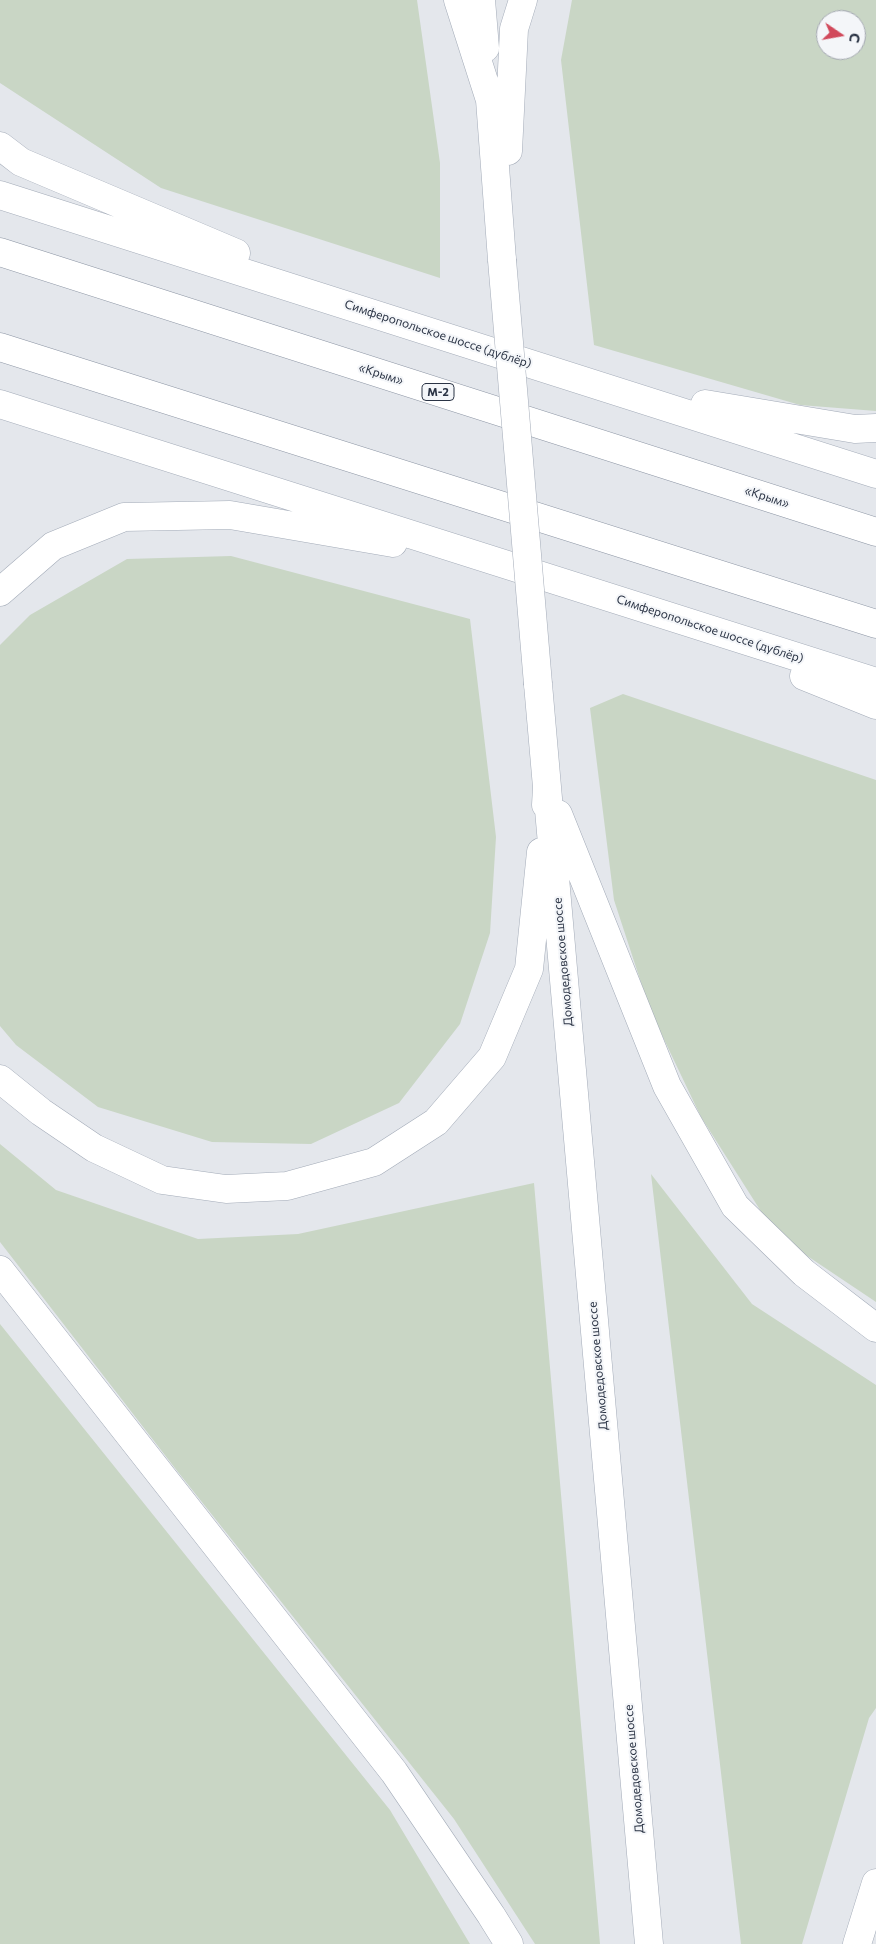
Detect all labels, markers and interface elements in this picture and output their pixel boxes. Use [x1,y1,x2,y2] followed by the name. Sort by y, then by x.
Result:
[816,10,866,60] north arrow
[846,32,864,44] text: С
[343,297,533,371] street label: Симферопольское шоссе (дублёр)
[357,360,405,388] street label: «Крым»
[422,384,454,401] road number: М-2
[743,483,791,511] street label: «Крым»
[615,592,805,666] street label: Симферопольское шоссе (дублёр)
[550,897,576,1027] street label: Домодедовское шоссе
[585,1301,611,1431] street label: Домодедовское шоссе
[621,1704,647,1834] street label: Домодедовское шоссе

